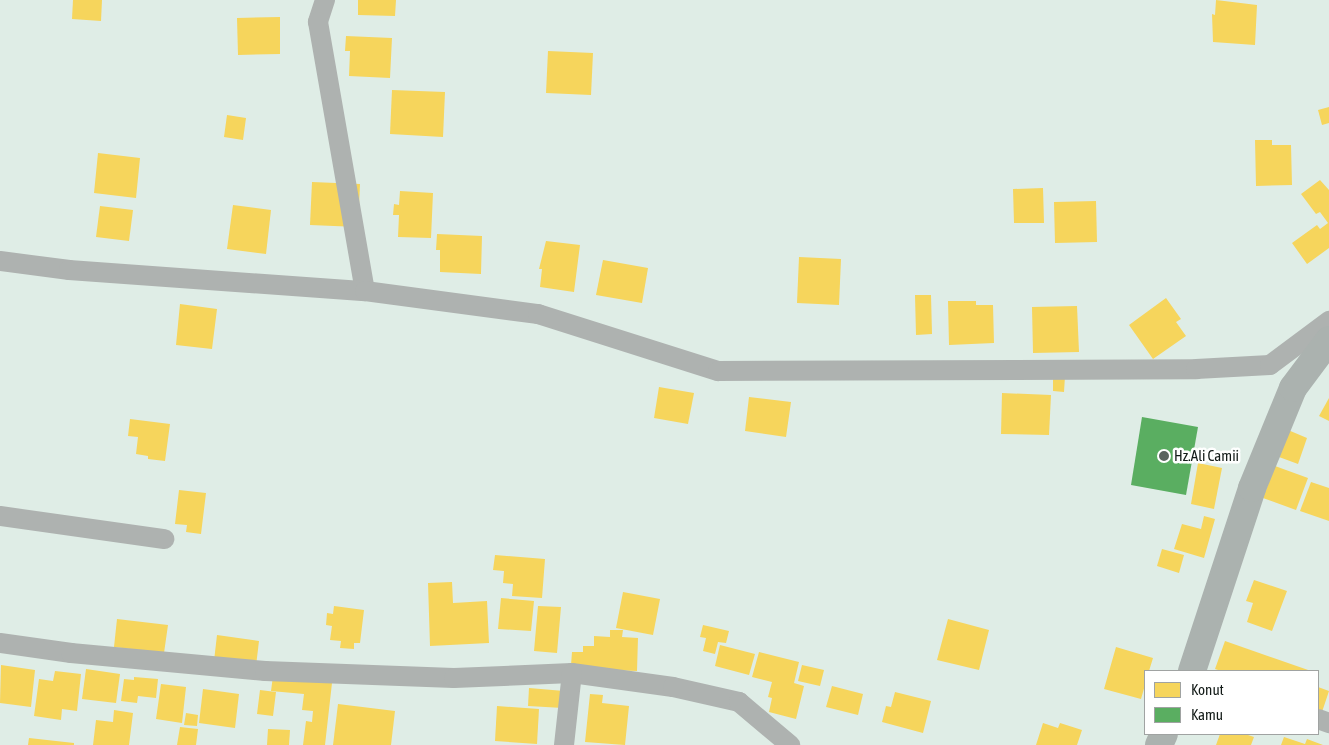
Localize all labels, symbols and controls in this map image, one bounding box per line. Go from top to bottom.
place label: Hz.Ali Camii [1174,447,1239,465]
marker: Hz.Ali Camii [1158,450,1170,462]
legend [1144,670,1319,735]
text: Konut [1191,681,1224,698]
text: Kamu [1191,706,1223,723]

